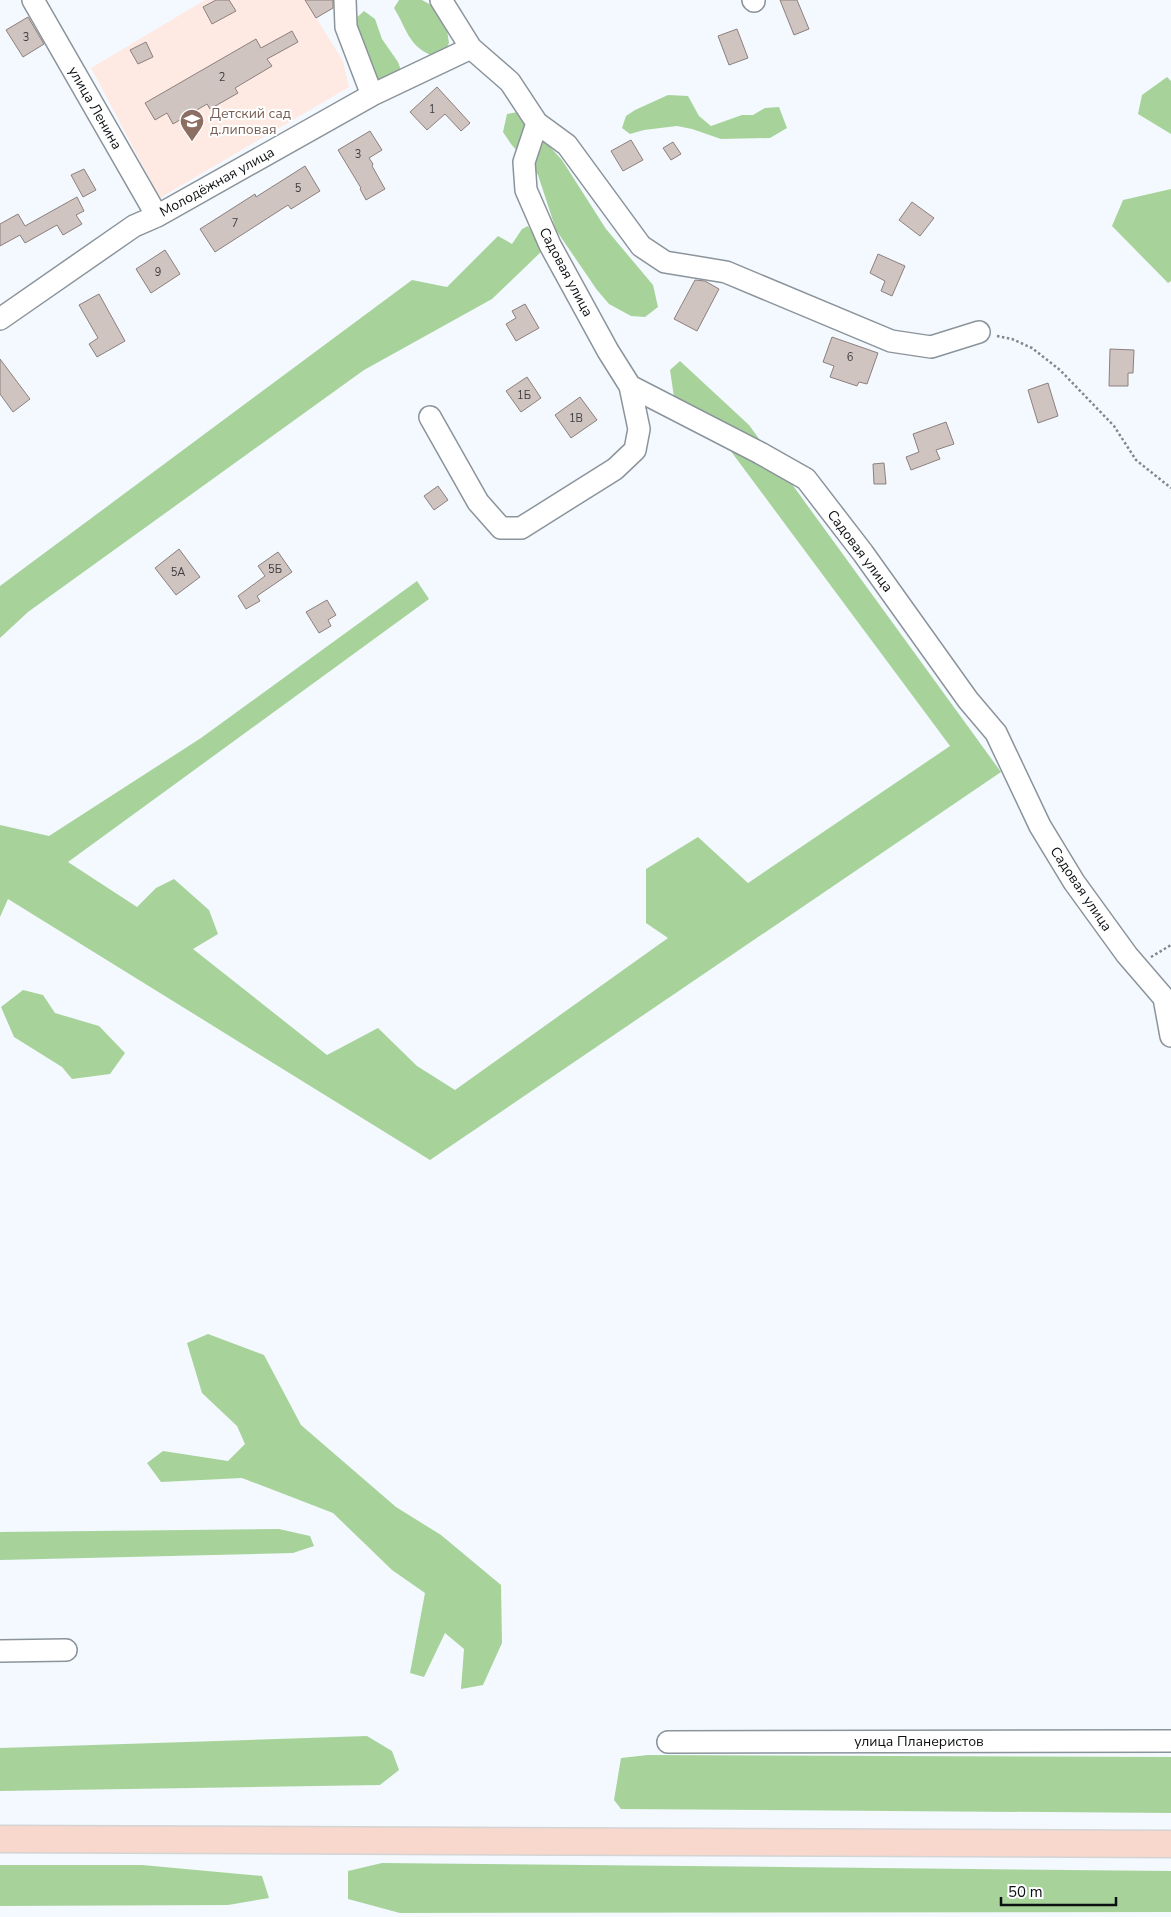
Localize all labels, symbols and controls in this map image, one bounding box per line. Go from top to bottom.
house number: 3 [23,30,29,45]
street label: улица Ленина [64,63,126,153]
house number: 2 [219,70,225,85]
house number: 1 [429,102,435,117]
place label: Детский сад д.липовая [210,104,291,139]
school or university icon: Детский сад д.липовая [179,108,205,142]
street label: Молодёжная улица [156,143,278,221]
house number: 3 [355,147,361,162]
house number: 5 [295,181,302,196]
house number: 7 [232,216,238,231]
street label: Садовая улица [535,224,597,320]
house number: 9 [155,265,161,280]
house number: 6 [847,350,854,365]
house number: 1Б [517,388,531,403]
house number: 1В [569,411,583,426]
street label: Садовая улица [823,506,897,596]
house number: 5Б [268,562,282,577]
house number: 5А [171,565,185,580]
street label: Садовая улица [1046,843,1116,935]
street label: улица Планеристов [854,1732,984,1751]
scale bar [1001,1874,1116,1906]
text: 50 m [1008,1882,1043,1902]

